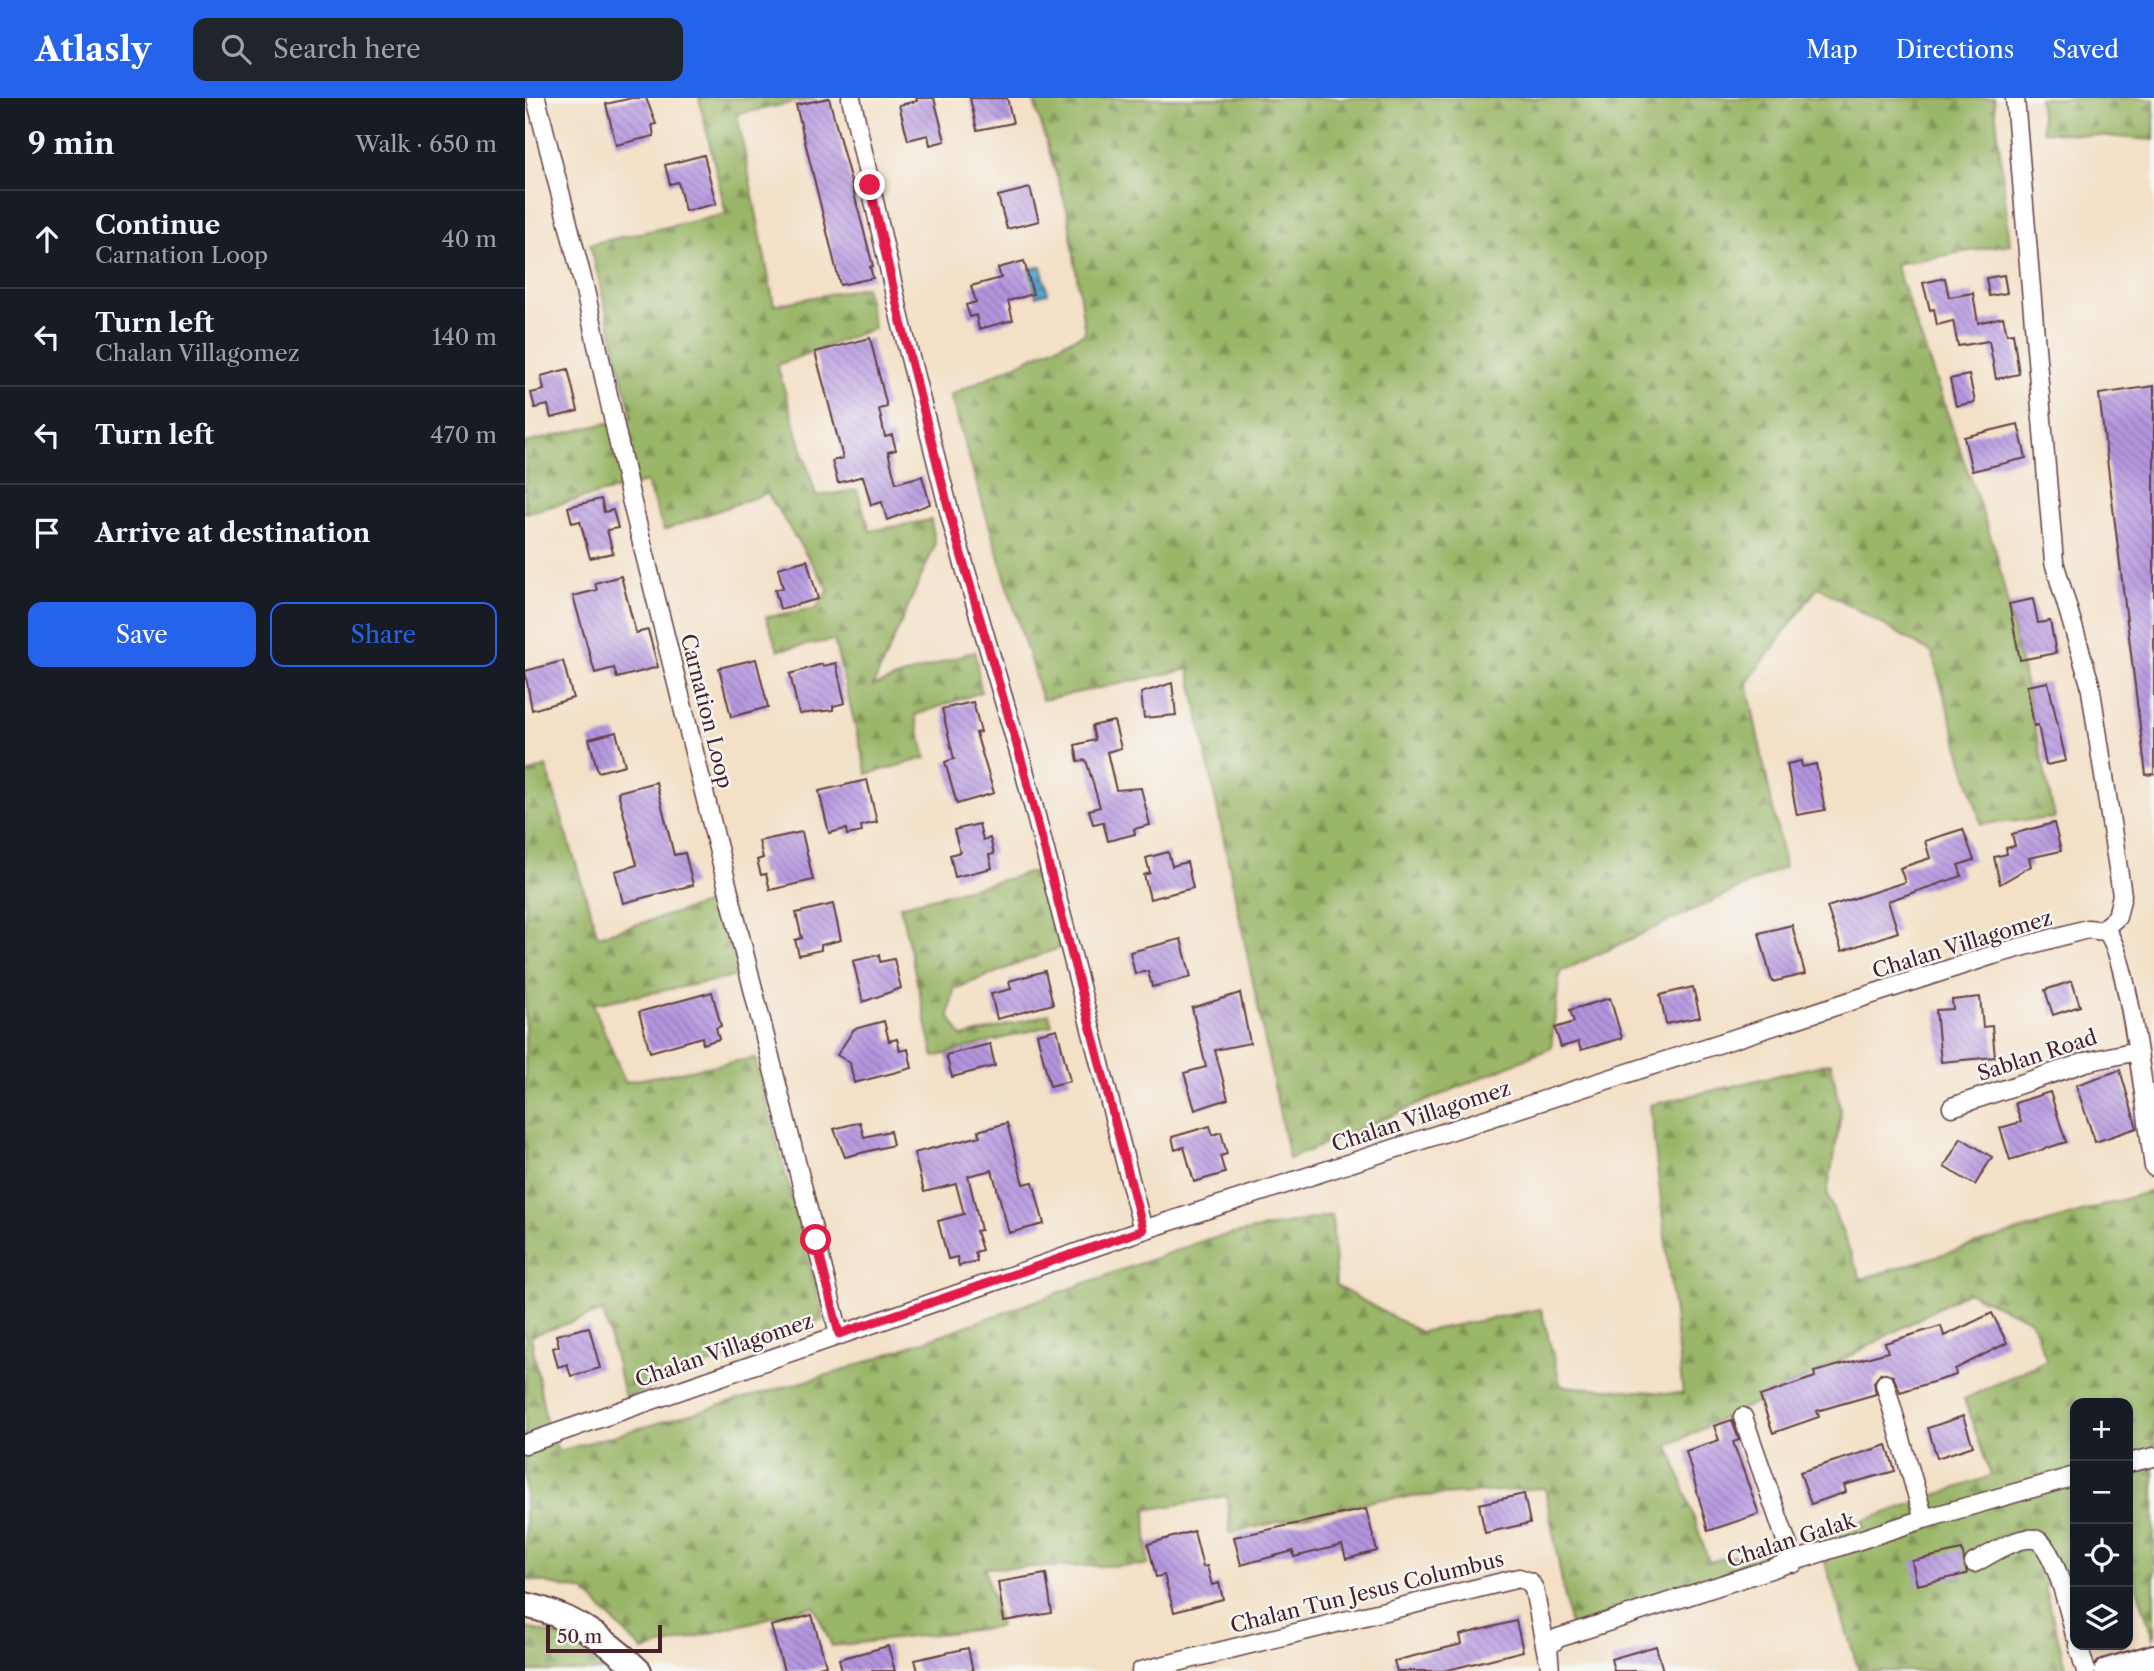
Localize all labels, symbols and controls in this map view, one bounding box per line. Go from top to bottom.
search box [193,18,683,81]
text: Atlasly [35,29,151,70]
icon: search [217,30,255,68]
text: Search here [273,33,420,65]
text: Map [1806,35,1858,64]
text: Directions [1896,35,2014,64]
text: Saved [2052,35,2119,64]
text: 9 min [28,125,115,162]
text: Walk · 650 m [355,130,497,158]
route end [854,169,885,200]
text: Continue [95,209,220,241]
icon: ahead [28,220,66,258]
text: 40 m [442,225,497,253]
text: Carnation Loop [95,241,268,269]
text: Turn left [95,307,214,339]
icon: left [28,318,66,356]
text: 140 m [432,323,497,351]
text: Chalan Villagomez [95,339,300,367]
icon: left [28,416,66,454]
text: Turn left [95,419,214,451]
text: 470 m [430,421,497,449]
icon: arrive [28,514,66,552]
text: Arrive at destination [95,517,370,549]
button: Save [28,602,256,667]
button: Share [270,602,497,667]
street label: Carnation Loop [676,631,738,791]
street label: Chalan Villagomez [1869,905,2055,983]
street label: Sablan Road [1974,1024,2100,1086]
street label: Chalan Villagomez [1328,1075,1514,1157]
route start [800,1224,831,1255]
street label: Chalan Villagomez [632,1308,816,1392]
map controls [2070,1398,2133,1650]
button: + [2070,1398,2133,1461]
button: − [2070,1461,2133,1524]
street label: Chalan Galak [1723,1507,1859,1573]
button: locate [2070,1524,2133,1587]
street label: Chalan Tun Jesus Columbus [1228,1546,1506,1638]
button: layers [2070,1587,2133,1650]
scale bar [546,1622,661,1654]
text: 50 m [557,1625,602,1648]

